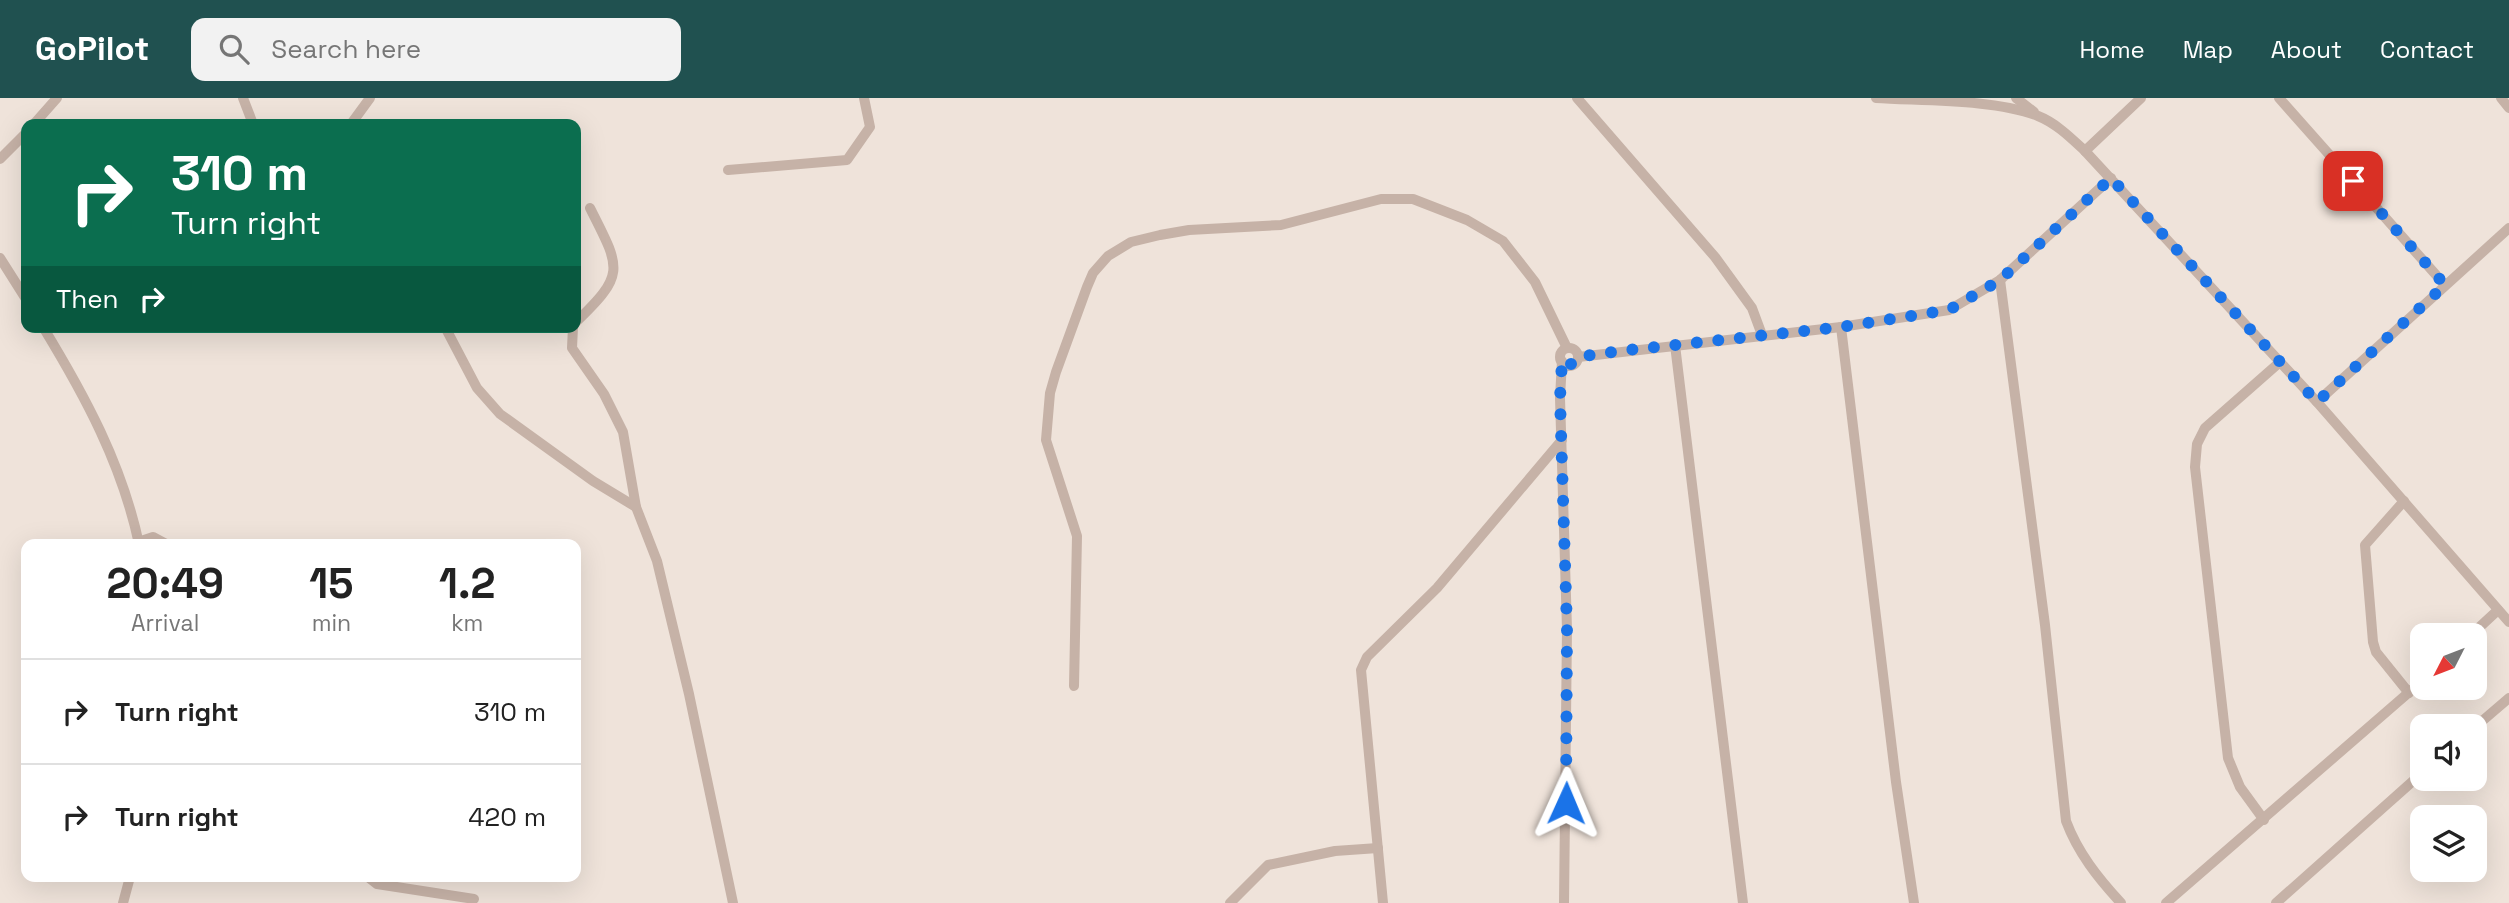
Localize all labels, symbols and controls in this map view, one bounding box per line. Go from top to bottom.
search box [191,18,681,81]
text: GoPilot [35,28,149,70]
icon: search [215,30,253,68]
text: Search here [271,32,421,66]
text: Home [2079,34,2145,65]
text: Map [2183,34,2233,65]
text: About [2271,34,2342,65]
text: Contact [2380,34,2474,65]
text: 310 m [171,142,308,204]
icon: right [56,147,147,238]
pin [2323,151,2383,211]
icon: arrive [2334,162,2372,200]
text: Turn right [171,203,321,243]
icon: right [133,280,171,318]
text: Then [56,282,119,316]
text: 20:49 [107,557,224,610]
text: 15 [309,557,354,610]
text: 1.2 [439,557,496,610]
text: Arrival [131,608,199,638]
text: min [312,608,351,638]
text: km [451,608,483,638]
north arrow [2410,623,2487,700]
map controls [2410,623,2487,882]
icon: right [56,693,94,731]
text: Turn right [115,695,239,729]
text: 310 m [474,695,546,729]
button: sound [2410,714,2487,791]
position arrow [1529,766,1603,840]
icon: right [56,798,94,836]
text: Turn right [115,800,239,834]
text: 420 m [468,800,546,834]
button: layers [2410,805,2487,882]

